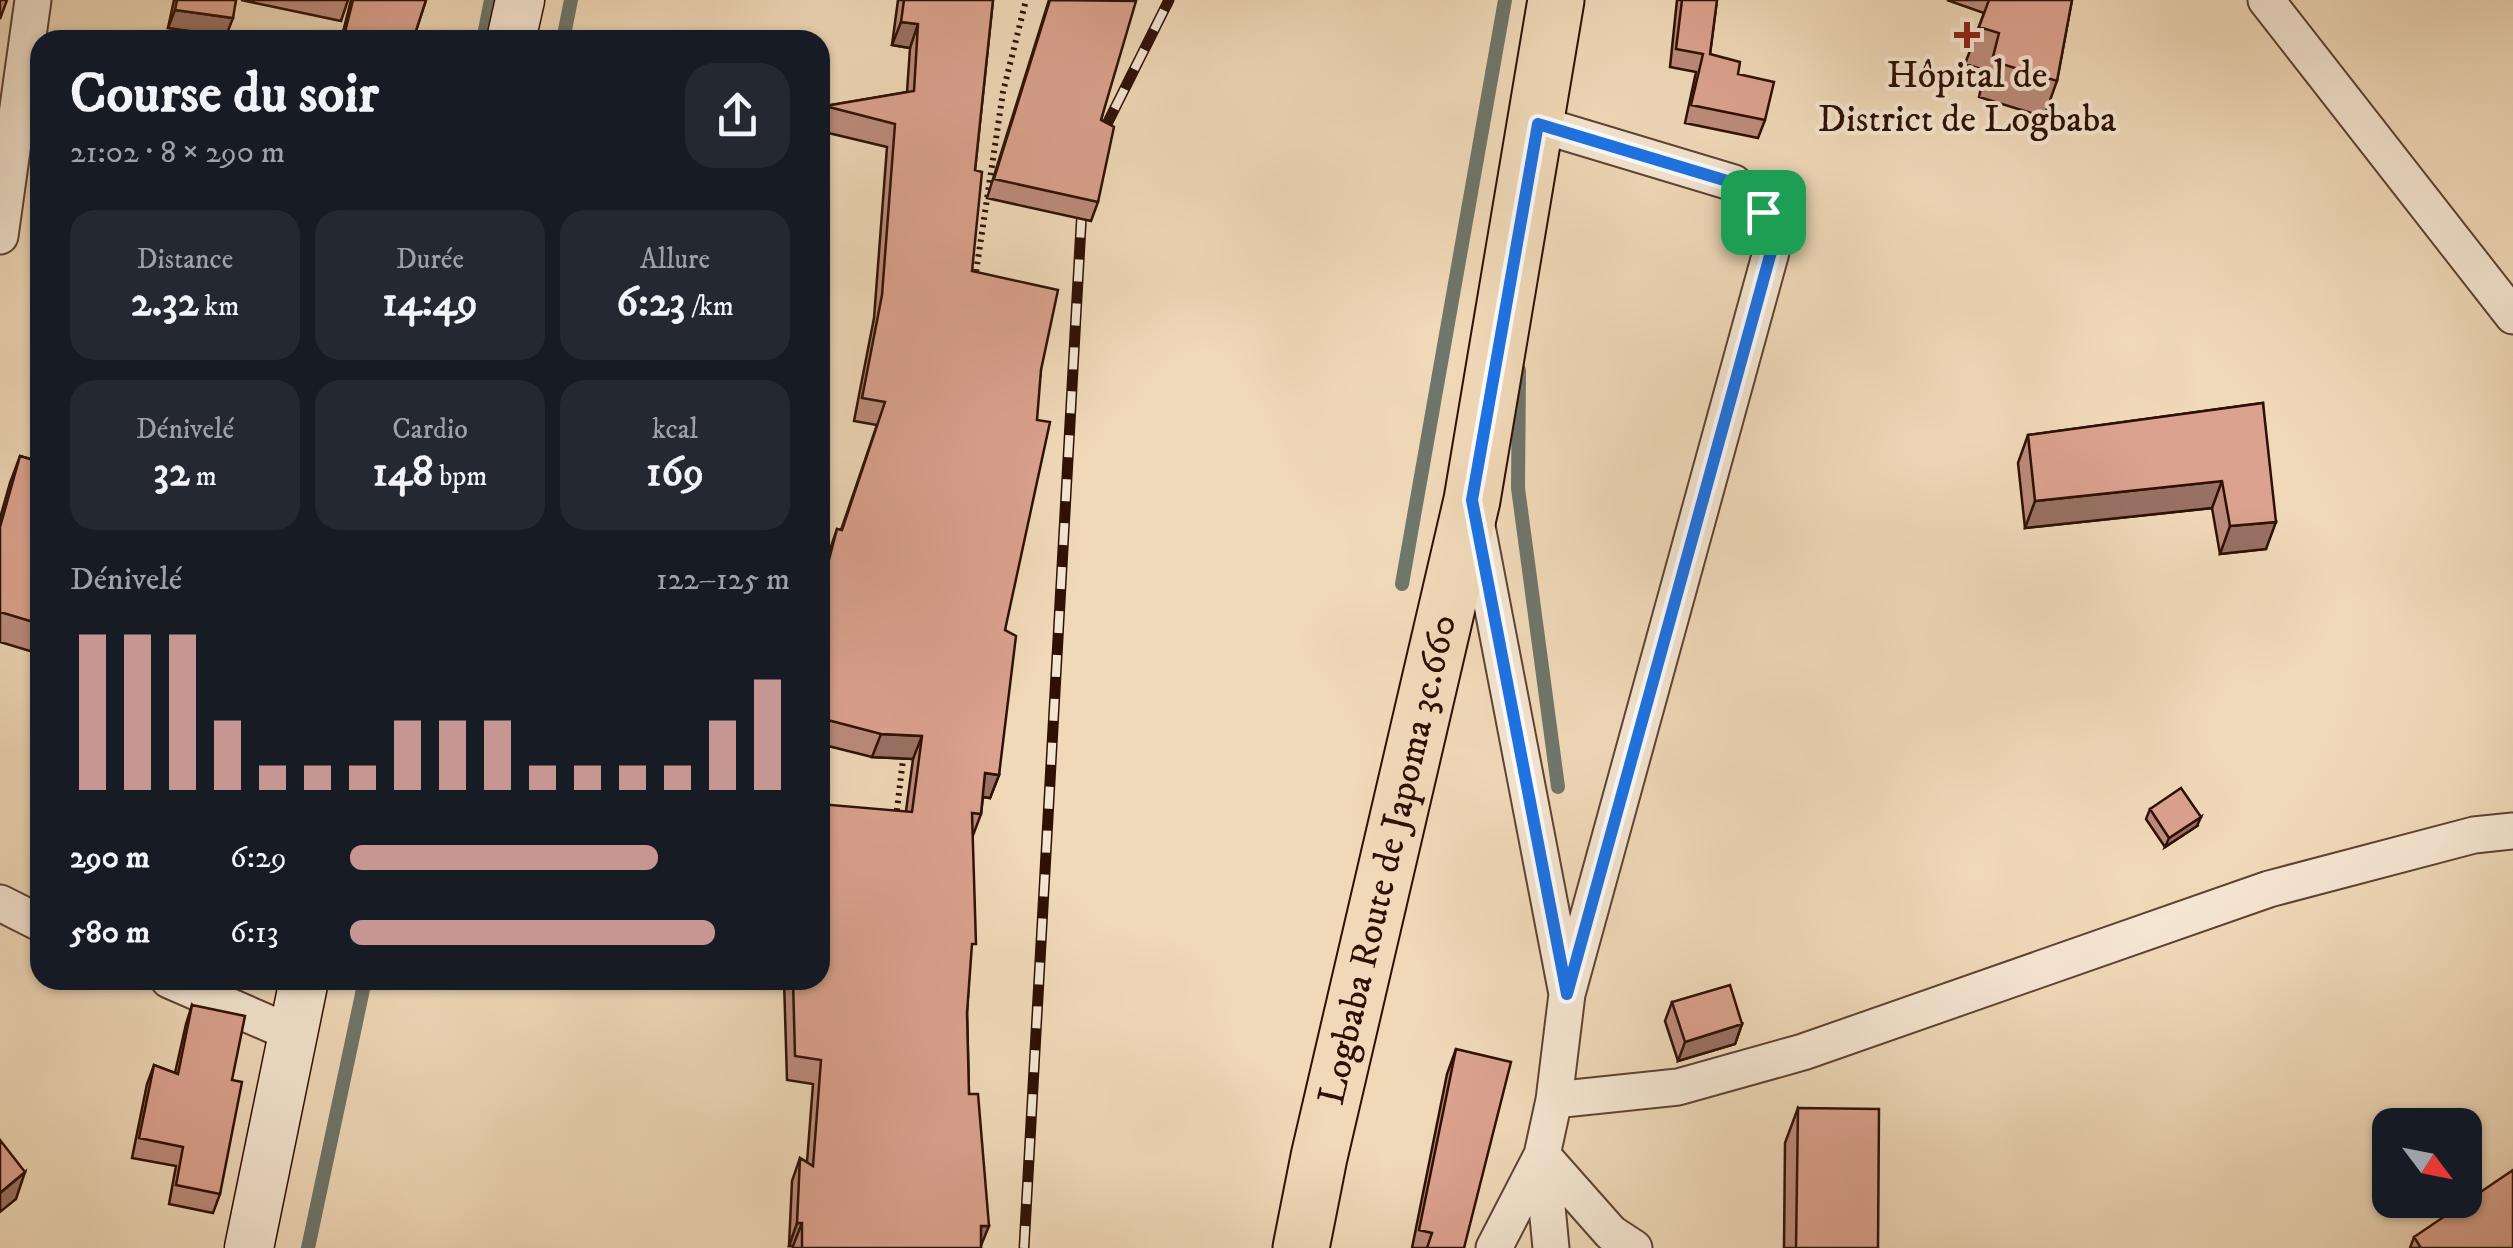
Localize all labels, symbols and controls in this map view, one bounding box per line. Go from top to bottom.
marker: Hôpital de District de Logbaba [1954,22,1980,48]
place label: Hôpital de District de Logbaba [1818,52,2116,144]
text: Course du soir [70,61,379,130]
button: share [685,63,790,168]
text: 21:02 · 8 × 290 m [70,133,285,173]
pin [1721,170,1806,255]
icon: arrive [1736,185,1791,240]
text: Distance [137,242,233,277]
text: Durée [396,242,464,277]
text: Allure [640,242,710,277]
text: 2.32 [131,277,198,329]
text: 14:49 [382,277,478,329]
text: 6:23 [616,277,685,329]
text: km [198,289,239,324]
text: /km [685,289,734,324]
text: Dénivelé [136,412,234,447]
text: Cardio [392,412,468,447]
text: kcal [652,412,698,447]
text: 32 [153,447,190,499]
text: 148 [373,447,433,499]
text: 169 [646,447,704,499]
text: m [190,459,217,494]
text: bpm [433,459,487,494]
text: Dénivelé [70,560,182,600]
text: 122–125 m [656,560,790,600]
street label: Logbaba Route de Japoma 3c.660 [1308,610,1469,1110]
text: 290 m [70,838,150,878]
text: 6:29 [230,838,287,878]
text: 580 m [70,913,150,953]
text: 6:13 [230,913,279,953]
north arrow [2372,1108,2482,1218]
map controls [2372,1108,2482,1218]

